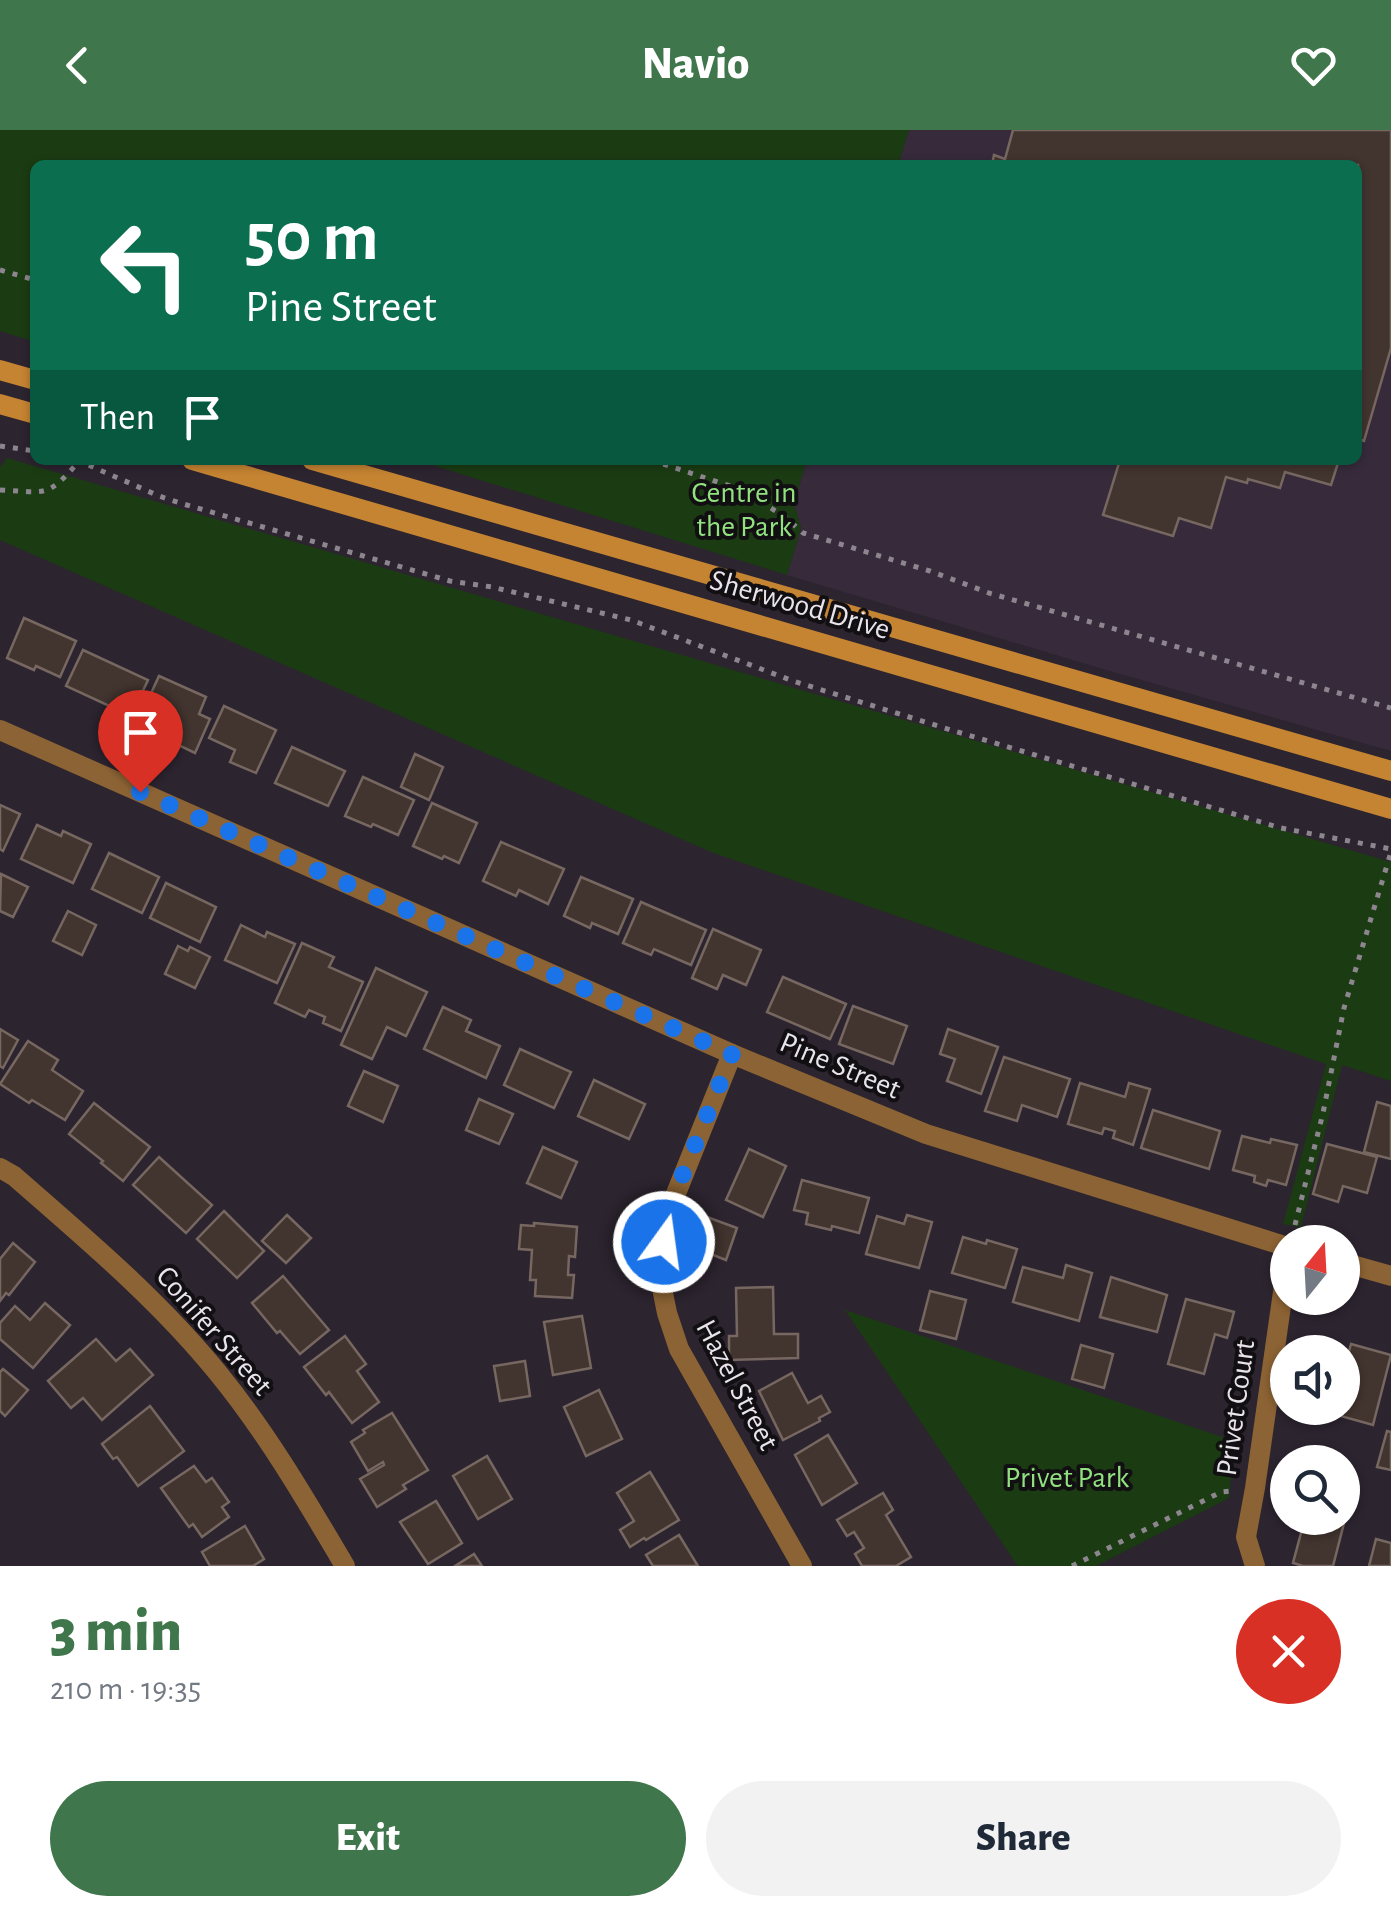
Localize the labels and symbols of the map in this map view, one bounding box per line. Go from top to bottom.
park label: Centre in the Park [691,478,797,542]
street label: Sherwood Drive [707,565,893,645]
pin [98,690,183,793]
street label: Pine Street [775,1027,905,1105]
position arrow [612,1190,716,1294]
north arrow [1270,1225,1360,1315]
street label: Conifer Street [150,1261,278,1401]
street label: Hazel Street [690,1315,784,1455]
street label: Privet Court [1212,1338,1260,1478]
park label: Privet Park [1005,1463,1130,1493]

